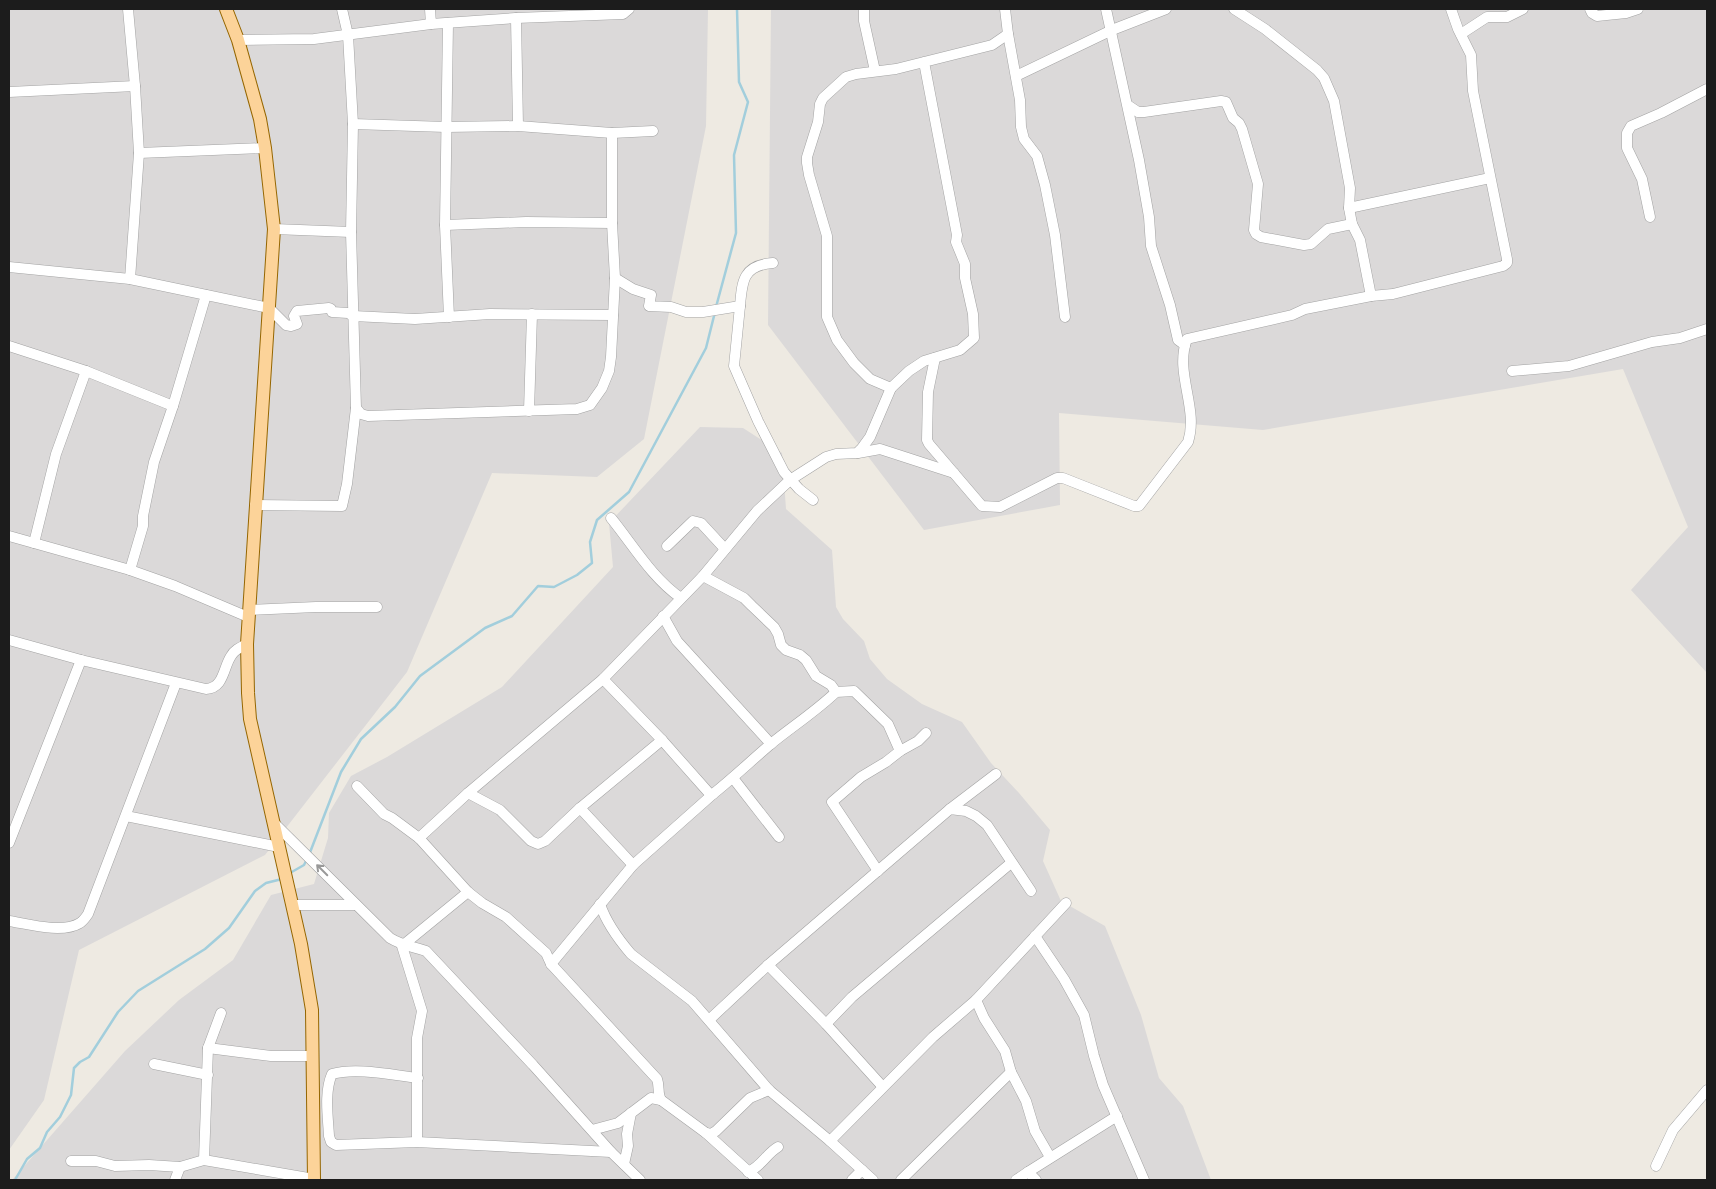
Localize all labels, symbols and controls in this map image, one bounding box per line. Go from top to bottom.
one-way arrow [316,864,328,877]

